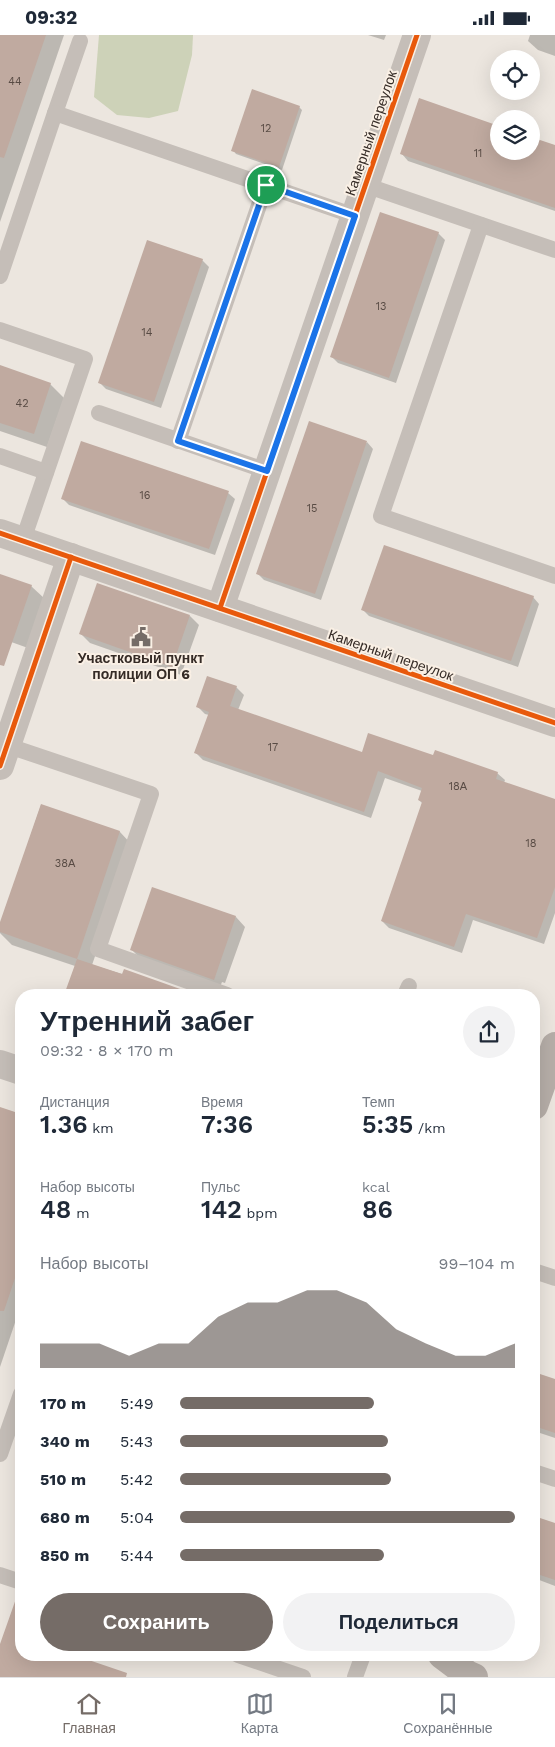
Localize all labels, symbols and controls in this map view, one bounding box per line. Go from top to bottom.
text: 09:32 [25,6,77,29]
map controls [490,50,540,160]
button: locate [490,50,540,100]
street label: Камерный переулок [342,68,400,198]
house number: 44 [8,75,22,88]
button: layers [490,110,540,160]
house number: 12 [261,122,271,135]
house number: 11 [474,147,482,160]
pin [245,164,287,206]
icon: arrive [252,171,280,199]
house number: 13 [376,300,386,313]
house number: 14 [141,326,153,339]
house number: 42 [15,397,29,410]
house number: 16 [140,489,151,502]
house number: 15 [307,502,317,515]
public building icon: Участковый пункт полиции ОП 6 [130,626,152,648]
street label: Камерный переулок [326,626,456,684]
place label: Участковый пункт полиции ОП 6 [78,650,204,682]
house number: 17 [268,741,278,754]
house number: 18А [449,780,468,793]
house number: 18 [525,837,537,850]
house number: 38А [55,857,76,870]
text: Утренний забег [40,1005,254,1038]
button: share [463,1006,515,1058]
text: 09:32 · 8 × 170 m [40,1041,173,1060]
text: Дистанция [40,1094,110,1110]
text: Время [201,1094,243,1110]
text: Темп [362,1094,395,1110]
text: 1.36 [40,1110,87,1139]
text: 7:36 [201,1110,253,1139]
text: 5:35 [362,1110,413,1139]
text: km [87,1120,114,1136]
text: /km [413,1120,446,1136]
text: Набор высоты [40,1179,135,1195]
text: Пульс [201,1179,240,1195]
text: kcal [362,1179,390,1195]
text: 48 [40,1195,71,1224]
text: 142 [201,1195,242,1224]
text: 86 [362,1195,393,1224]
text: m [71,1205,90,1221]
text: bpm [242,1205,277,1221]
text: Набор высоты [40,1254,148,1273]
text: 99–104 m [439,1254,515,1273]
text: 170 m [40,1394,86,1413]
text: 5:49 [120,1394,154,1413]
text: 340 m [40,1432,90,1451]
text: 5:43 [120,1432,153,1451]
text: 510 m [40,1470,86,1489]
text: 5:42 [120,1470,153,1489]
text: 680 m [40,1508,90,1527]
text: 5:04 [120,1508,154,1527]
text: 850 m [40,1546,89,1565]
text: 5:44 [120,1546,154,1565]
button: Сохранить [40,1593,273,1651]
button: Поделиться [283,1593,515,1651]
tab: Главная [63,1690,116,1736]
tab: Карта [241,1690,278,1736]
tab: Сохранённые [403,1690,492,1736]

